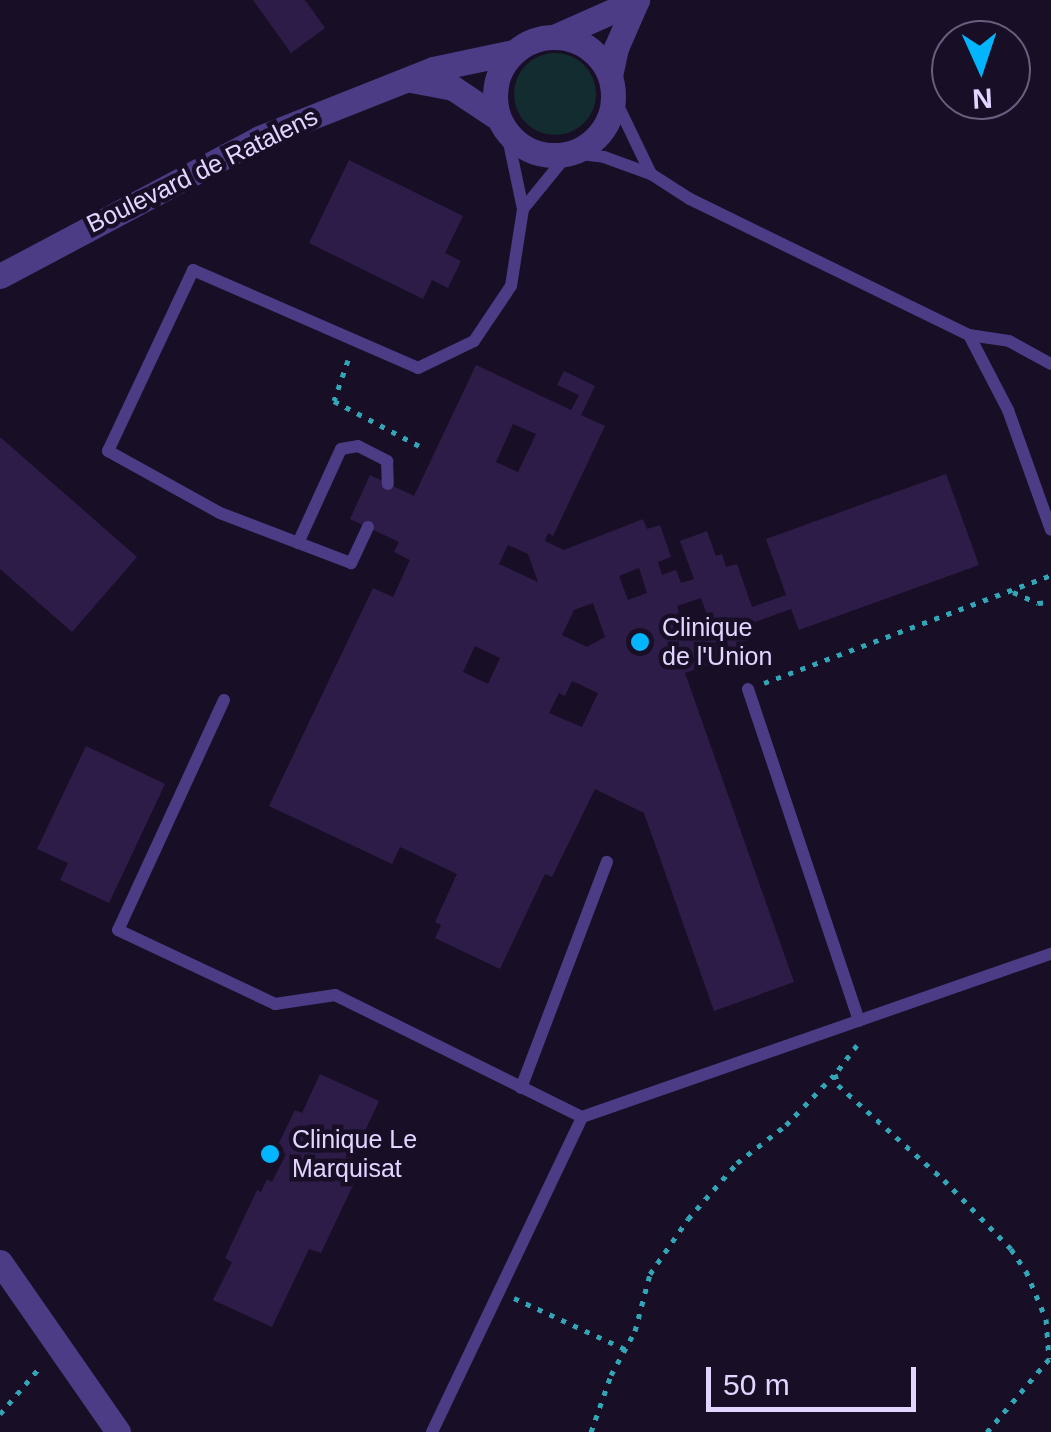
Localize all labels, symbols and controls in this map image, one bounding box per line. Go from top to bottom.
north arrow [931,20,1031,120]
text: N [972,82,993,114]
street label: Boulevard de Ratalens [82,101,322,239]
place label: Clinique de l'Union [662,613,772,672]
marker: Clinique de l'Union [627,629,653,655]
place label: Clinique Le Marquisat [292,1125,417,1184]
marker: Clinique Le Marquisat [257,1141,283,1167]
scale bar [711,1347,921,1409]
text: 50 m [723,1368,790,1401]

